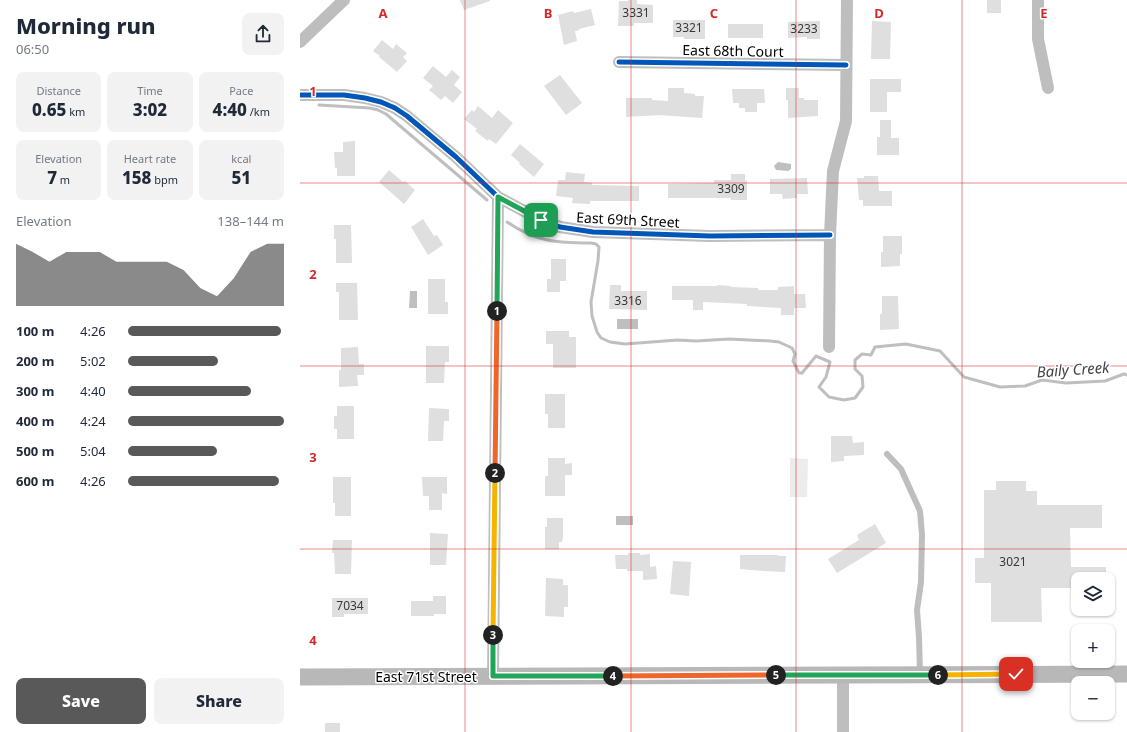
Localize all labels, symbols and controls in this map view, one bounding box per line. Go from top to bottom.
text: A [379,4,388,22]
text: B [544,4,552,22]
house number: 3331 [622,4,650,21]
text: C [710,4,718,22]
text: D [874,4,884,22]
text: E [1040,4,1048,22]
text: Morning run [16,10,156,40]
button: share [242,13,284,55]
house number: 3321 [675,19,703,36]
house number: 3233 [790,20,818,37]
text: 06:50 [16,40,49,58]
street label: East 68th Court [682,40,784,61]
text: 1 [309,82,317,100]
text: Distance [36,83,81,98]
text: Time [137,83,163,98]
text: Pace [229,83,253,98]
text: 0.65 [32,98,66,121]
text: 3:02 [133,98,167,121]
text: 4:40 [213,98,247,121]
text: km [66,104,85,119]
text: /km [247,104,270,119]
text: Elevation [35,151,82,166]
text: Heart rate [124,151,176,166]
text: kcal [231,151,251,166]
text: 7 [47,166,57,189]
text: 158 [122,166,151,189]
text: 51 [232,166,251,189]
text: m [57,172,70,187]
text: bpm [151,172,178,187]
house number: 3309 [717,180,745,197]
pin [524,203,558,237]
street label: East 69th Street [576,207,680,232]
icon: arrive [530,209,552,231]
text: Elevation [16,212,72,230]
text: 138–144 m [217,212,284,230]
text: 2 [309,265,317,283]
house number: 3316 [614,292,642,309]
pin: 1 [487,301,507,321]
text: 1 [494,303,500,318]
text: 100 m [16,322,54,340]
text: 4:26 [80,322,106,340]
text: 200 m [16,352,54,370]
text: 5:02 [80,352,106,370]
water label: Baily Creek [1036,356,1111,382]
text: 300 m [16,382,54,400]
text: 4:40 [80,382,106,400]
text: 400 m [16,412,54,430]
text: 4:24 [80,412,106,430]
text: 500 m [16,442,54,460]
text: 5:04 [80,442,106,460]
text: 3 [309,448,317,466]
pin: 2 [485,463,505,483]
text: 2 [492,465,498,480]
text: 600 m [16,472,54,490]
text: 4:26 [80,472,106,490]
house number: 3021 [999,553,1027,570]
map controls [1071,572,1115,720]
button: layers [1071,572,1115,616]
house number: 7034 [336,597,364,614]
button: + [1071,624,1115,668]
pin: 3 [483,625,503,645]
text: 3 [490,627,496,642]
text: 4 [309,631,317,649]
pin [999,657,1033,691]
icon: check [1005,663,1027,685]
pin: 5 [766,665,786,685]
pin: 6 [928,665,948,685]
pin: 4 [603,666,623,686]
street label: East 71st Street [375,667,477,686]
text: 5 [773,667,779,682]
text: 6 [935,667,941,682]
text: 4 [610,668,616,683]
button: − [1071,676,1115,720]
button: Save [16,678,146,724]
button: Share [154,678,284,724]

